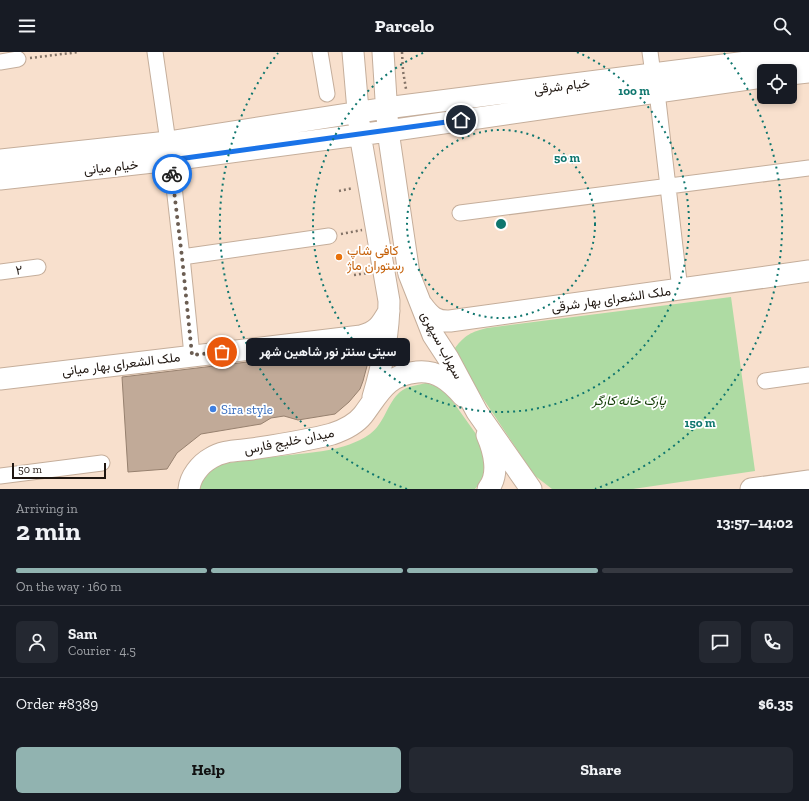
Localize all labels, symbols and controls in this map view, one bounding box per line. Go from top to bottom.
icon: menu [16,15,38,37]
text: Parcelo [375,15,434,37]
icon: search [771,15,793,37]
map controls [757,64,797,104]
button: locate [757,64,797,104]
street label: خیام شرقی [533,75,591,98]
text: 100 m [618,84,650,98]
pin [444,103,478,137]
icon: home [450,109,472,131]
text: 50 m [554,151,580,165]
courier [152,154,192,194]
street label: خیام میانی [83,157,139,178]
icon: bike [161,163,183,185]
centre of rings [494,217,508,231]
place label: کافی شاپ رستوران ماژ [346,243,404,274]
marker: کافی شاپ رستوران ماژ [334,252,344,262]
street label: ۲ [15,262,24,278]
street label: ملک الشعرای بهار شرقی [550,283,672,316]
street label: سهراب سپهری [416,309,466,382]
pin [205,335,239,369]
callout: سیتی سنتر نور شاهین شهر [246,338,410,366]
icon: bag [211,341,233,363]
text: سیتی سنتر نور شاهین شهر [260,344,396,359]
street label: ملک الشعرای بهار میانی [61,349,181,380]
park label: پارک خانه کارگر [591,393,667,410]
place label: Sira style [221,402,273,417]
marker: Sira style [208,404,218,414]
text: 150 m [685,416,716,430]
street label: میدان خلیج فارس [243,425,336,459]
scale bar [12,461,106,480]
text: 50 m [18,463,42,476]
text: Arriving in [16,501,78,516]
text: 13:57–14:02 [717,514,793,532]
text: 2 min [16,515,81,547]
text: On the way · 160 m [16,579,121,594]
button: person [16,621,58,663]
button: chat [699,621,741,663]
button: phone [751,621,793,663]
text: Sam [68,625,97,643]
text: Courier · 4.5 [68,643,136,658]
text: Order #8389 [16,695,98,713]
text: $6.35 [758,695,793,713]
button: Help [16,747,401,793]
button: Share [409,747,793,793]

